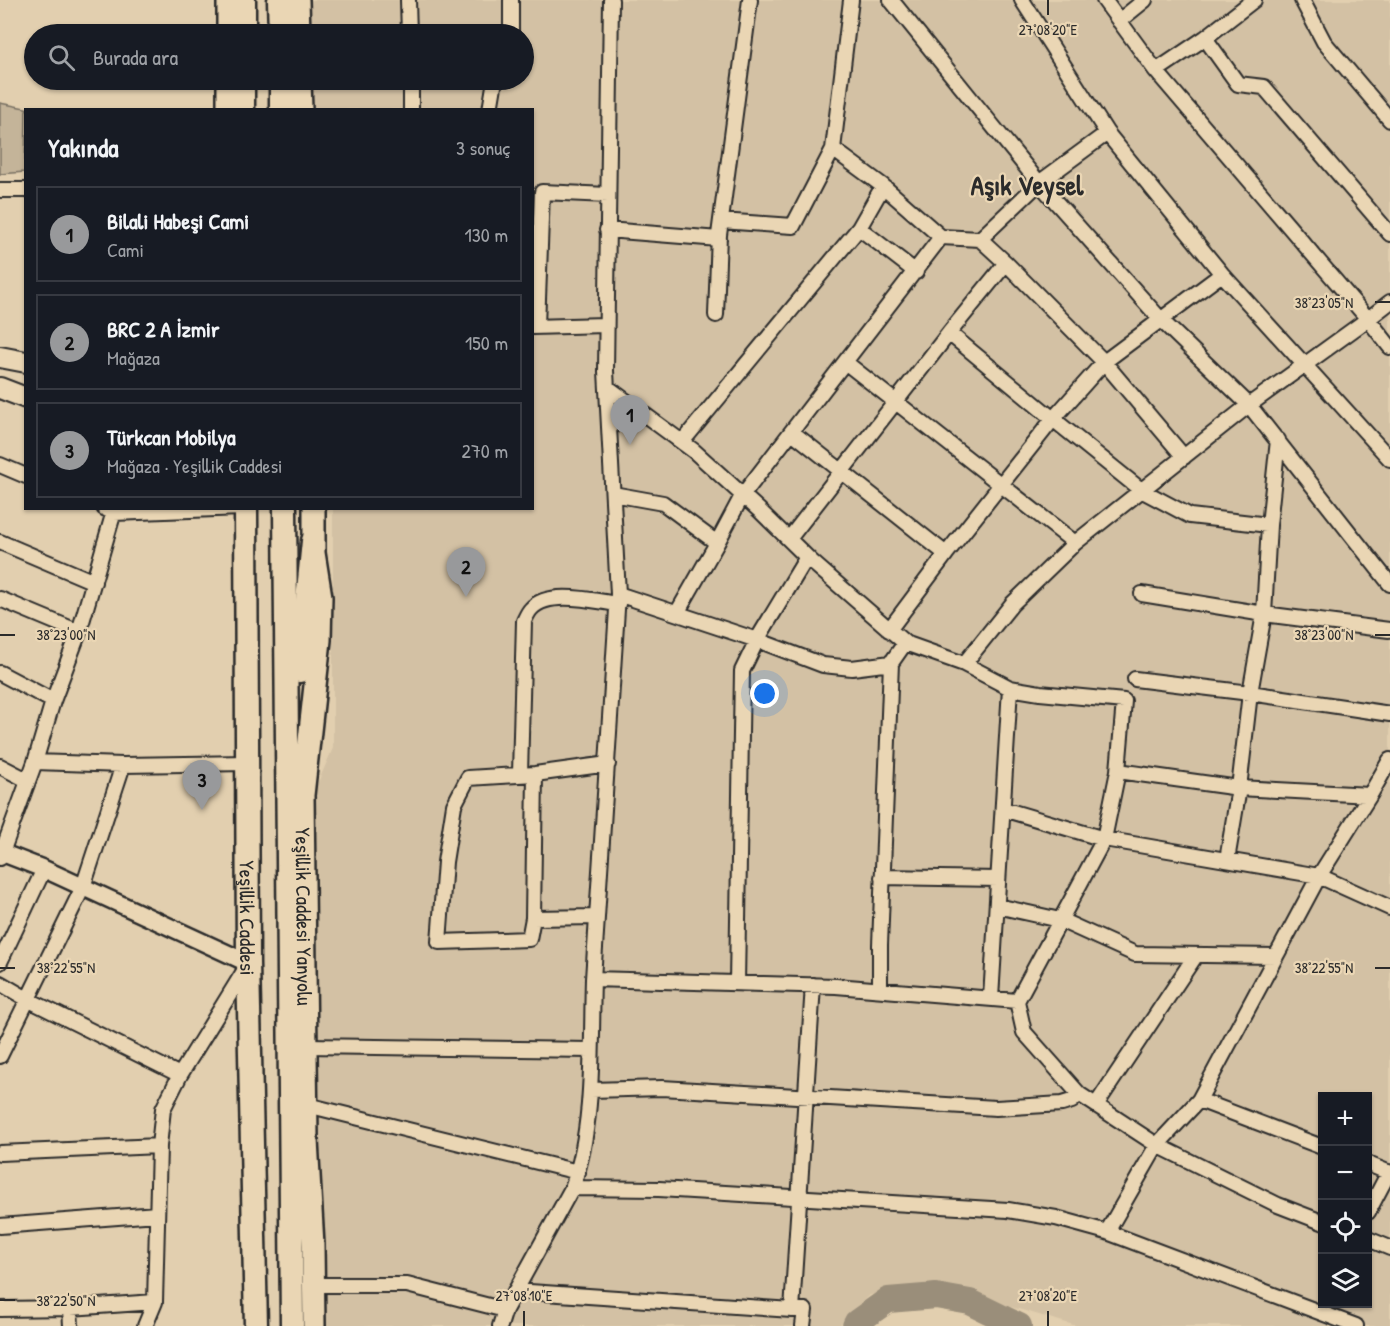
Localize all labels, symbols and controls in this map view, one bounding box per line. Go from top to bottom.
text: 27°08'20"E [1019,19,1078,40]
search box [24,24,534,90]
icon: search [45,41,78,74]
text: Burada ara [93,42,178,72]
text: Yakında [48,130,118,165]
text: 3 sonuç [456,134,510,161]
district label: Aşık Veysel [971,167,1084,205]
text: Bilali Habeşi Cami [107,206,249,236]
text: 1 [66,221,73,248]
text: 130 m [465,221,508,248]
text: Cami [107,236,144,263]
text: 38°23'05"N [1295,292,1353,313]
text: BRC 2 A İzmir [107,314,219,344]
text: 2 [65,329,74,356]
text: 150 m [465,329,508,356]
text: Mağaza [107,344,160,371]
pin: 1 [610,396,650,445]
text: Türkcan Mobilya [107,422,236,452]
text: 3 [65,437,74,464]
text: 270 m [462,437,508,464]
text: Mağaza · Yeşillik Caddesi [107,452,283,479]
pin: 2 [446,548,486,597]
text: 38°23'00"N [37,624,95,645]
text: 38°23'00"N [1295,624,1353,645]
your location [750,679,779,708]
pin: 3 [182,760,222,810]
street label: Yeşillik Caddesi Yanyolu [289,827,320,1006]
street label: Yeşillik Caddesi [233,860,263,976]
text: 38°22'55"N [37,957,95,978]
text: 38°22'55"N [1295,957,1353,978]
map controls [1318,1092,1372,1308]
button: + [1318,1092,1372,1146]
button: − [1318,1146,1372,1200]
button: locate [1318,1200,1372,1254]
button: layers [1318,1254,1372,1308]
text: 27°08'10"E [496,1285,553,1306]
text: 27°08'20"E [1019,1285,1078,1306]
text: 38°22'50"N [37,1290,95,1311]

